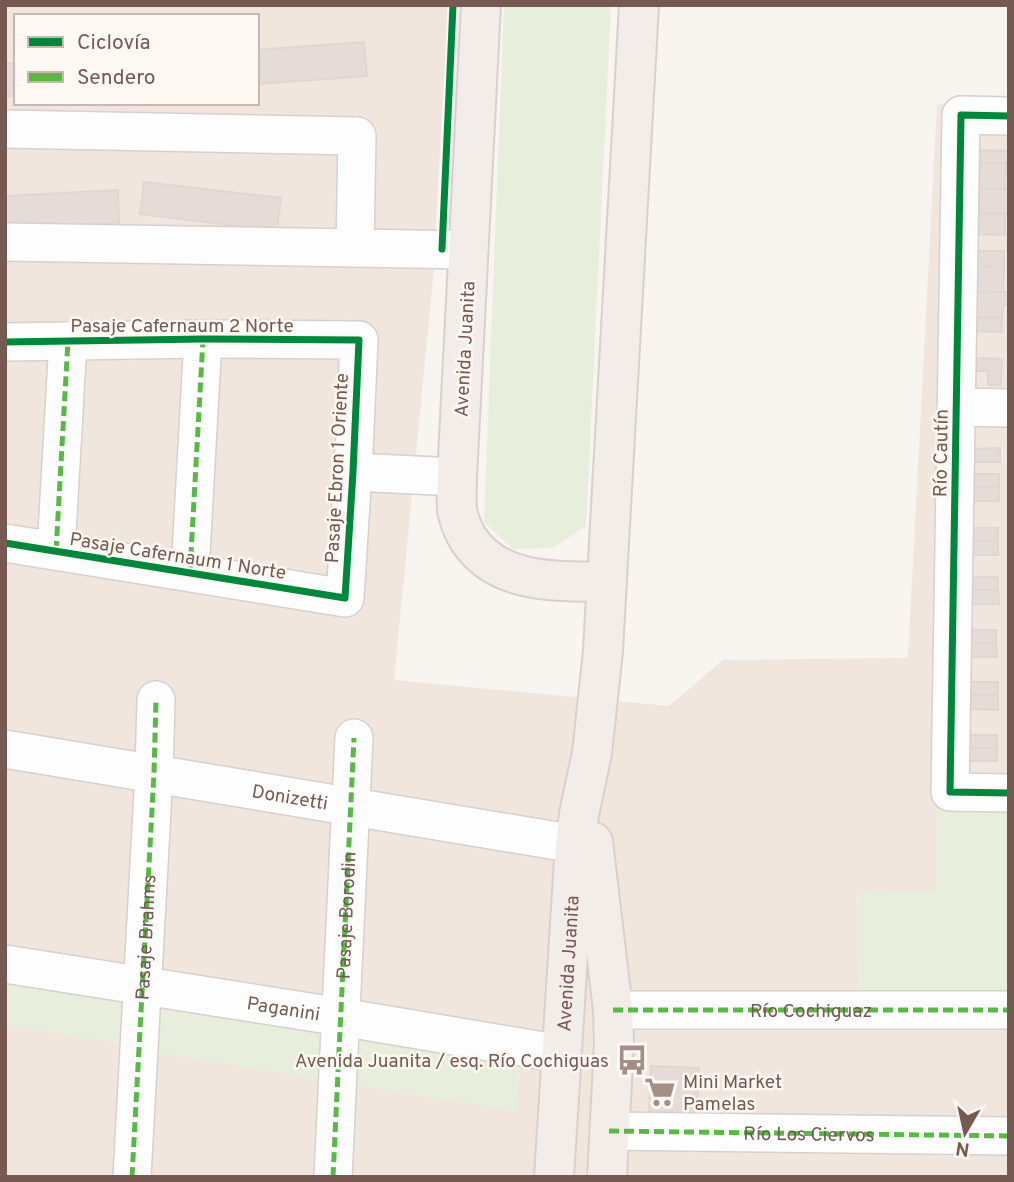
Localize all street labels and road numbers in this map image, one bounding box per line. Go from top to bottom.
street label: Avenida Juanita [450,280,482,418]
street label: Pasaje Cafernaum 2 Norte [70,315,294,339]
street label: Pasaje Ebron 1 Oriente [321,372,355,564]
street label: Río Cautín [929,409,955,497]
street label: Pasaje Cafernaum 1 Norte [68,528,288,586]
street label: Donizetti [250,780,330,817]
street label: Pasaje Borodin [332,851,363,980]
street label: Pasaje Brahms [132,874,162,1001]
street label: Avenida Juanita [553,895,586,1033]
street label: Paganini [245,992,322,1028]
street label: Río Cochiguaz [750,1000,872,1024]
street label: Río Los Ciervos [743,1123,875,1148]

